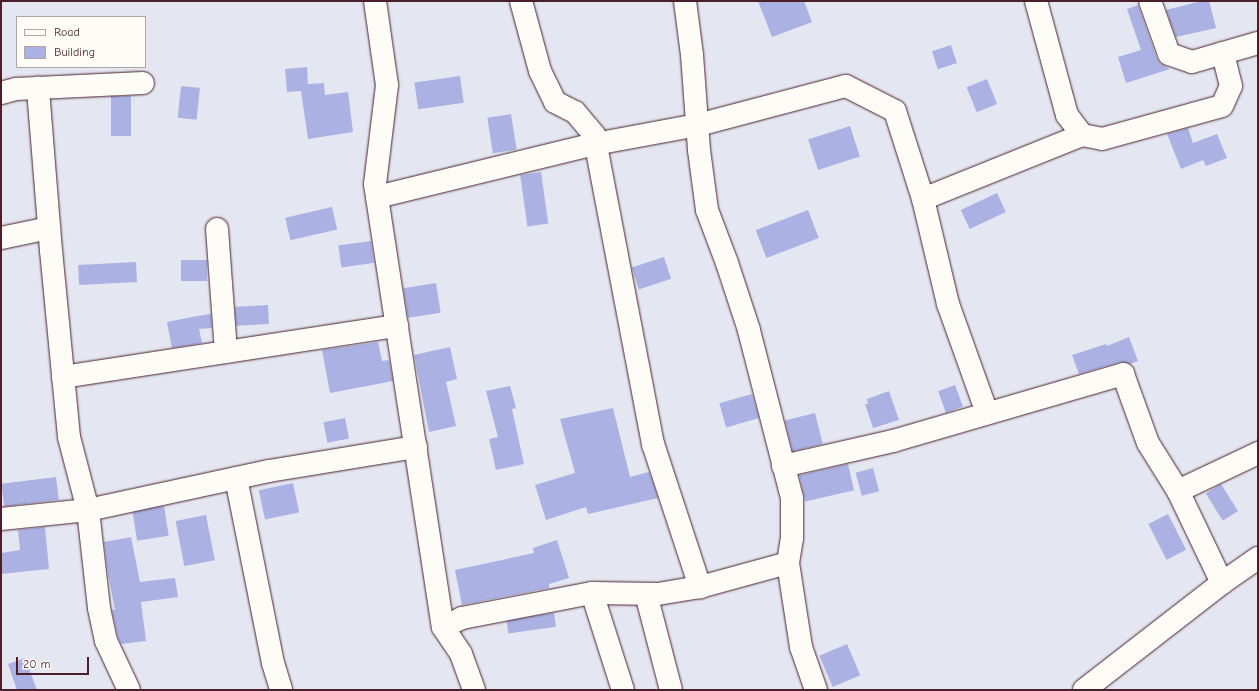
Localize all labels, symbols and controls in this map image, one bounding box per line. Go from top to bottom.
legend [16,16,146,68]
text: Road [54,25,80,39]
text: Building [54,45,95,59]
scale bar [18,649,91,675]
text: 20 m [23,657,51,671]

